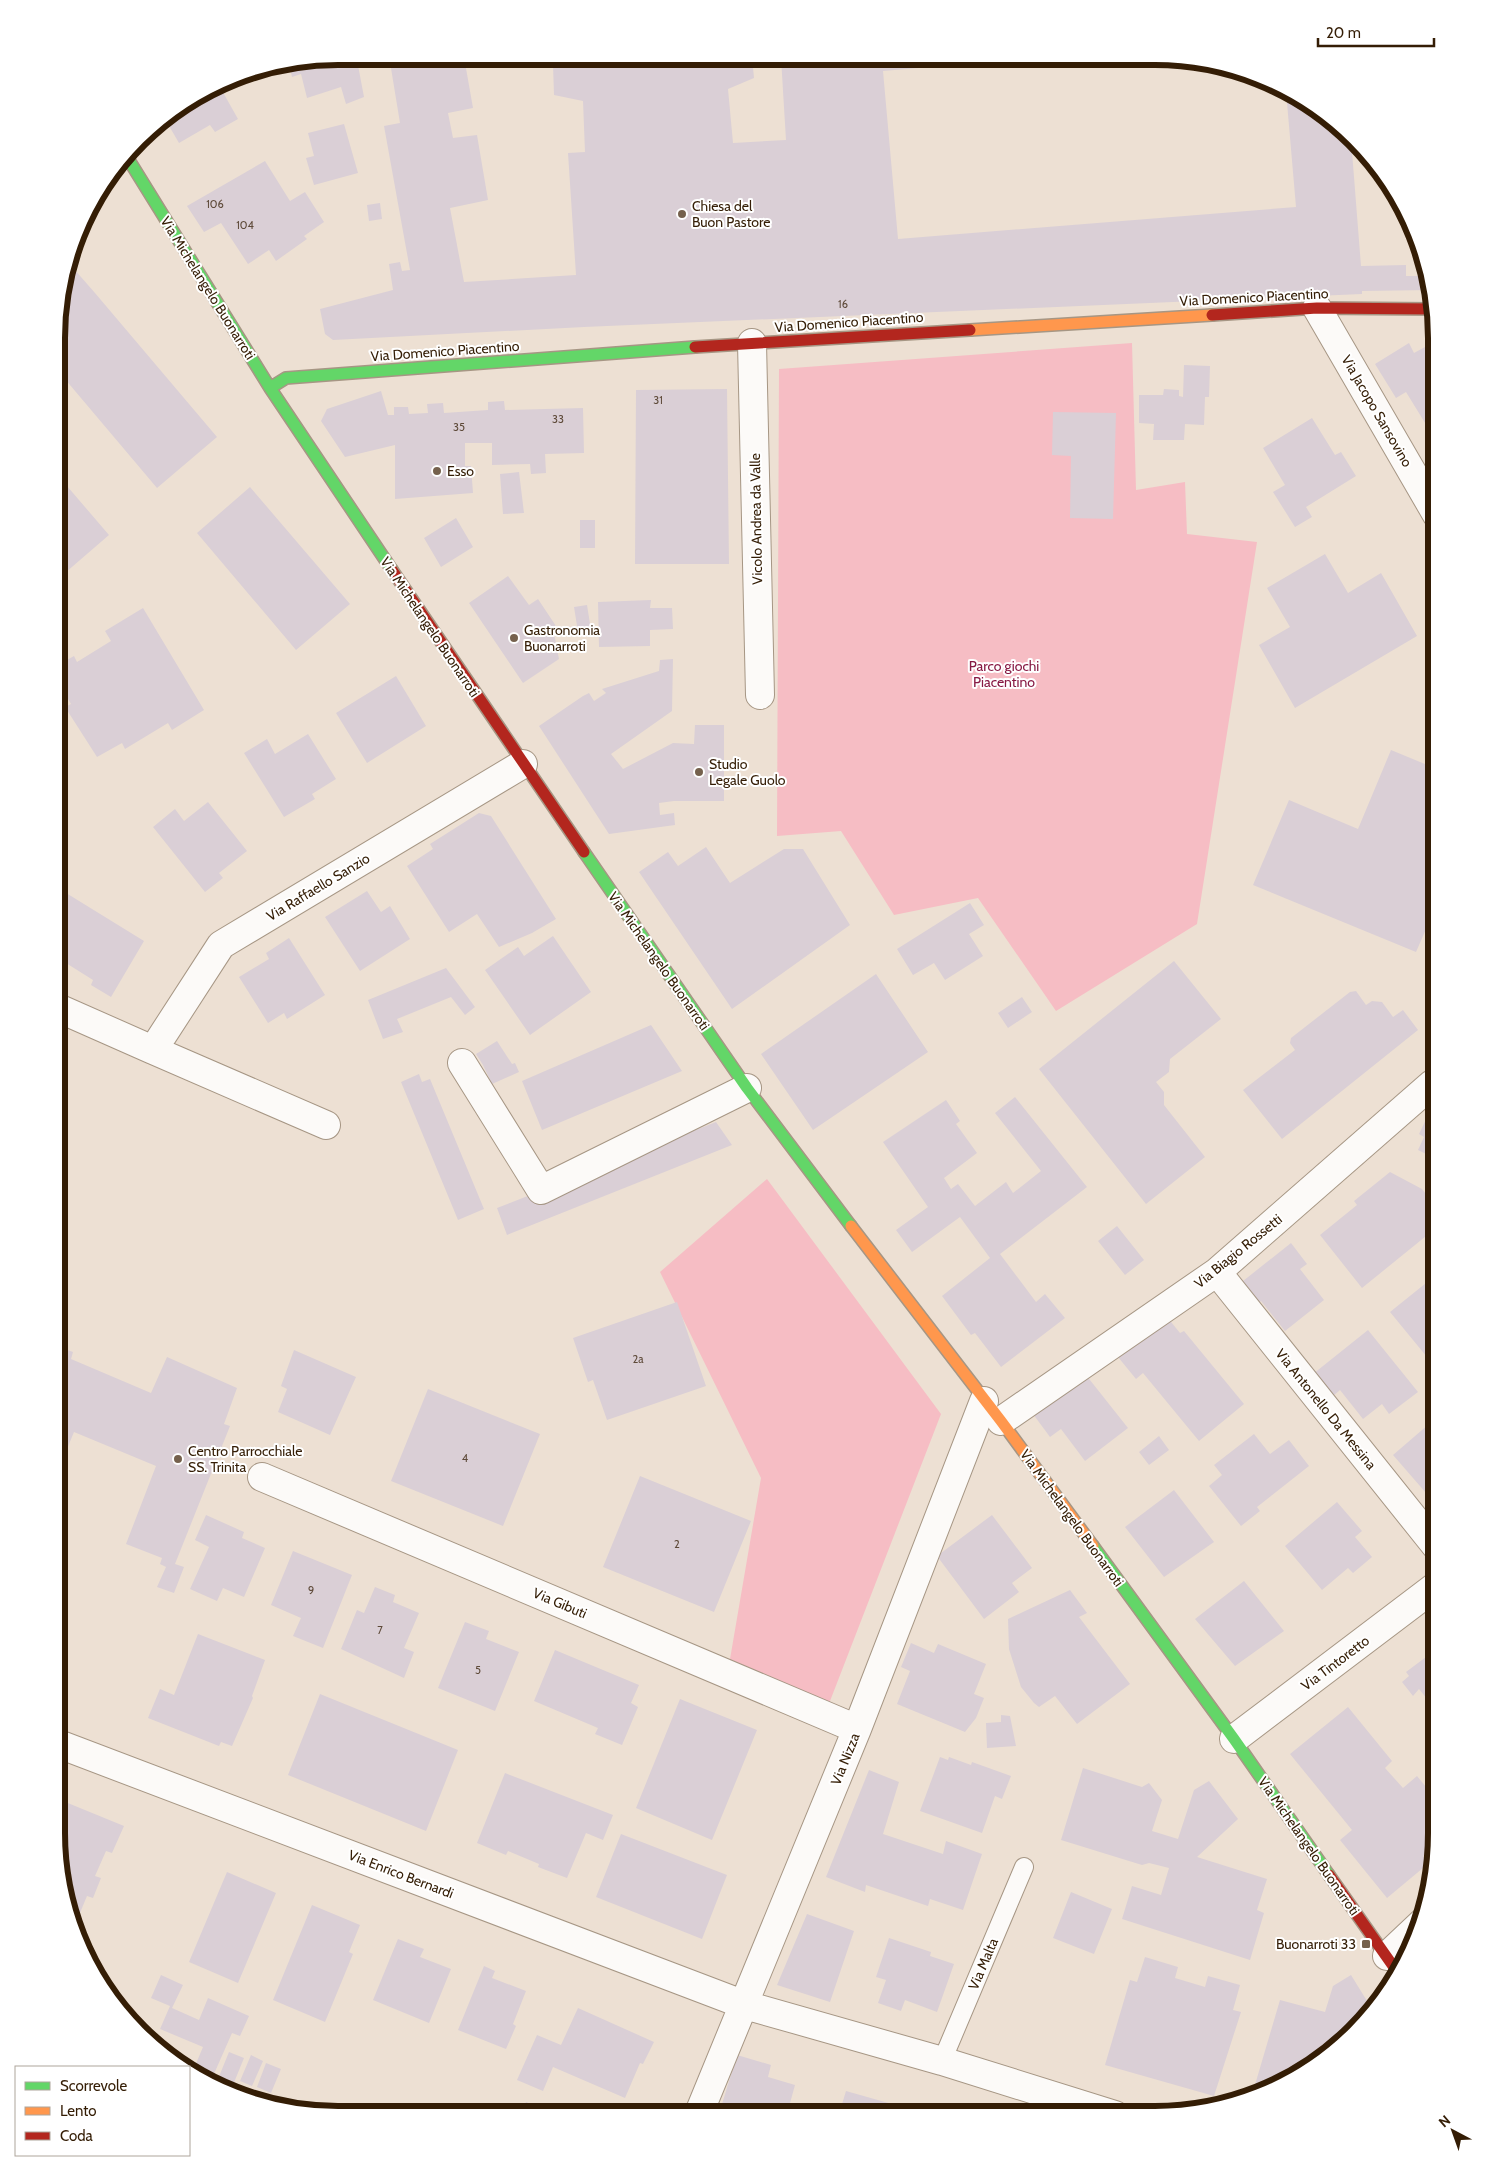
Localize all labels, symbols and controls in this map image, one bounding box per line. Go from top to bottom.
scale bar [1318,15,1434,47]
text: 20 m [1326,24,1361,42]
house number: 106 [206,197,224,211]
place label: Chiesa del Buon Pastore [692,197,770,231]
marker: Chiesa del Buon Pastore [676,208,688,220]
street label: Via Michelangelo Buonarroti [157,213,259,363]
house number: 104 [236,218,254,232]
street label: Via Domenico Piacentino [1179,284,1329,310]
house number: 16 [838,297,848,311]
street label: Via Domenico Piacentino [774,308,924,336]
street label: Via Domenico Piacentino [370,337,520,365]
street label: Via Jacopo Sansovino [1338,352,1416,470]
house number: 31 [653,393,663,407]
house number: 33 [552,412,564,426]
house number: 35 [453,420,465,434]
street label: Vicolo Andrea da Valle [746,453,766,585]
place label: Esso [447,462,474,480]
marker: Esso [431,465,443,477]
street label: Via Michelangelo Buonarroti [376,553,484,701]
place label: Gastronomia Buonarroti [524,621,600,655]
marker: Gastronomia Buonarroti [508,632,520,644]
park label: Parco giochi Piacentino [969,657,1039,691]
place label: Studio Legale Guolo [709,755,786,789]
marker: Studio Legale Guolo [693,766,705,778]
street label: Via Raffaello Sanzio [263,849,373,925]
street label: Via Michelangelo Buonarroti [604,888,714,1034]
street label: Via Biagio Rossetti [1190,1210,1286,1292]
street label: Via Antonello Da Messina [1272,1345,1381,1473]
house number: 2a [632,1352,644,1366]
place label: Centro Parrocchiale SS. Trinita [188,1442,302,1476]
street label: Via Michelangelo Buonarroti [1016,1446,1128,1590]
house number: 4 [462,1451,469,1465]
marker: Centro Parrocchiale SS. Trinita [172,1453,184,1465]
house number: 2 [674,1537,680,1551]
house number: 9 [308,1583,314,1597]
street label: Via Gibuti [530,1584,590,1622]
house number: 7 [377,1623,383,1637]
street label: Via Tintoretto [1297,1631,1373,1695]
house number: 5 [475,1663,481,1677]
street label: Via Nizza [826,1730,864,1788]
street label: Via Michelangelo Buonarroti [1254,1773,1364,1919]
street label: Via Enrico Bernardi [346,1846,456,1902]
street label: Via Malta [964,1935,1002,1993]
place label: Buonarroti 33 [1276,1935,1356,1953]
marker: Buonarroti 33 [1360,1938,1372,1950]
legend [15,2066,190,2156]
text: Scorrevole [60,2077,128,2095]
text: Lento [60,2102,97,2120]
north arrow [1428,2106,1478,2156]
text: N [1435,2111,1454,2131]
text: Coda [60,2127,94,2145]

